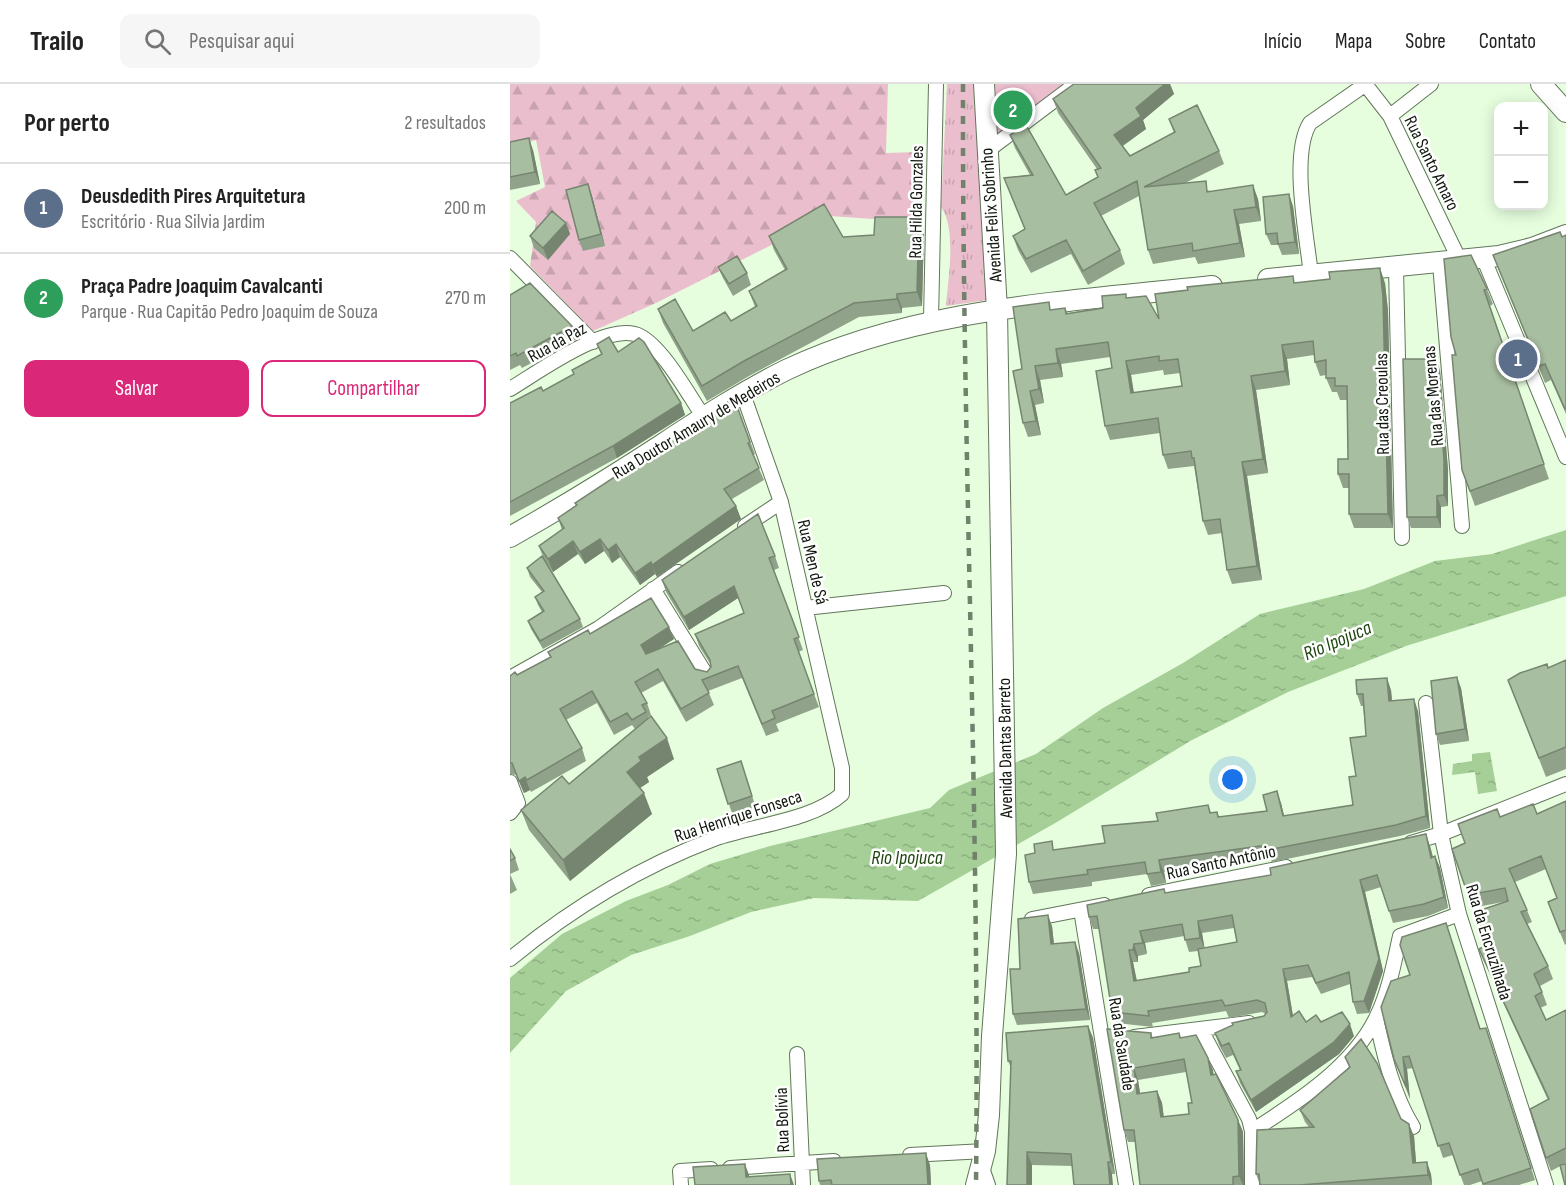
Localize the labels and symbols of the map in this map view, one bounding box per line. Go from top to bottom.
pin: 2 [994,87,1032,132]
street label: Rua Santo Amaro [1400,112,1463,214]
street label: Rua Hilda Gonzales [905,145,928,259]
street label: Avenida Felix Sobrinho [976,147,1007,284]
street label: Rua da Paz [524,318,591,367]
pin: 1 [1498,336,1538,382]
street label: Rua das Morenas [1419,345,1448,447]
street label: Rua das Creoulas [1371,353,1394,455]
street label: Rua Doutor Amaury de Medeiros [609,367,784,484]
street label: Rua Men de Sá [793,518,832,607]
water label: Rio Ipojuca [1300,616,1375,666]
street label: Avenida Dantas Barreto [994,678,1017,819]
your location [1218,765,1247,794]
street label: Rua Henrique Fonseca [672,786,805,847]
street label: Rua Santo Antônio [1165,841,1278,884]
water label: Rio Ipojuca [871,846,943,870]
street label: Rua da Encruzilhada [1461,882,1516,1003]
street label: Rua da Saudade [1104,996,1139,1092]
street label: Rua Bolívia [771,1087,794,1153]

